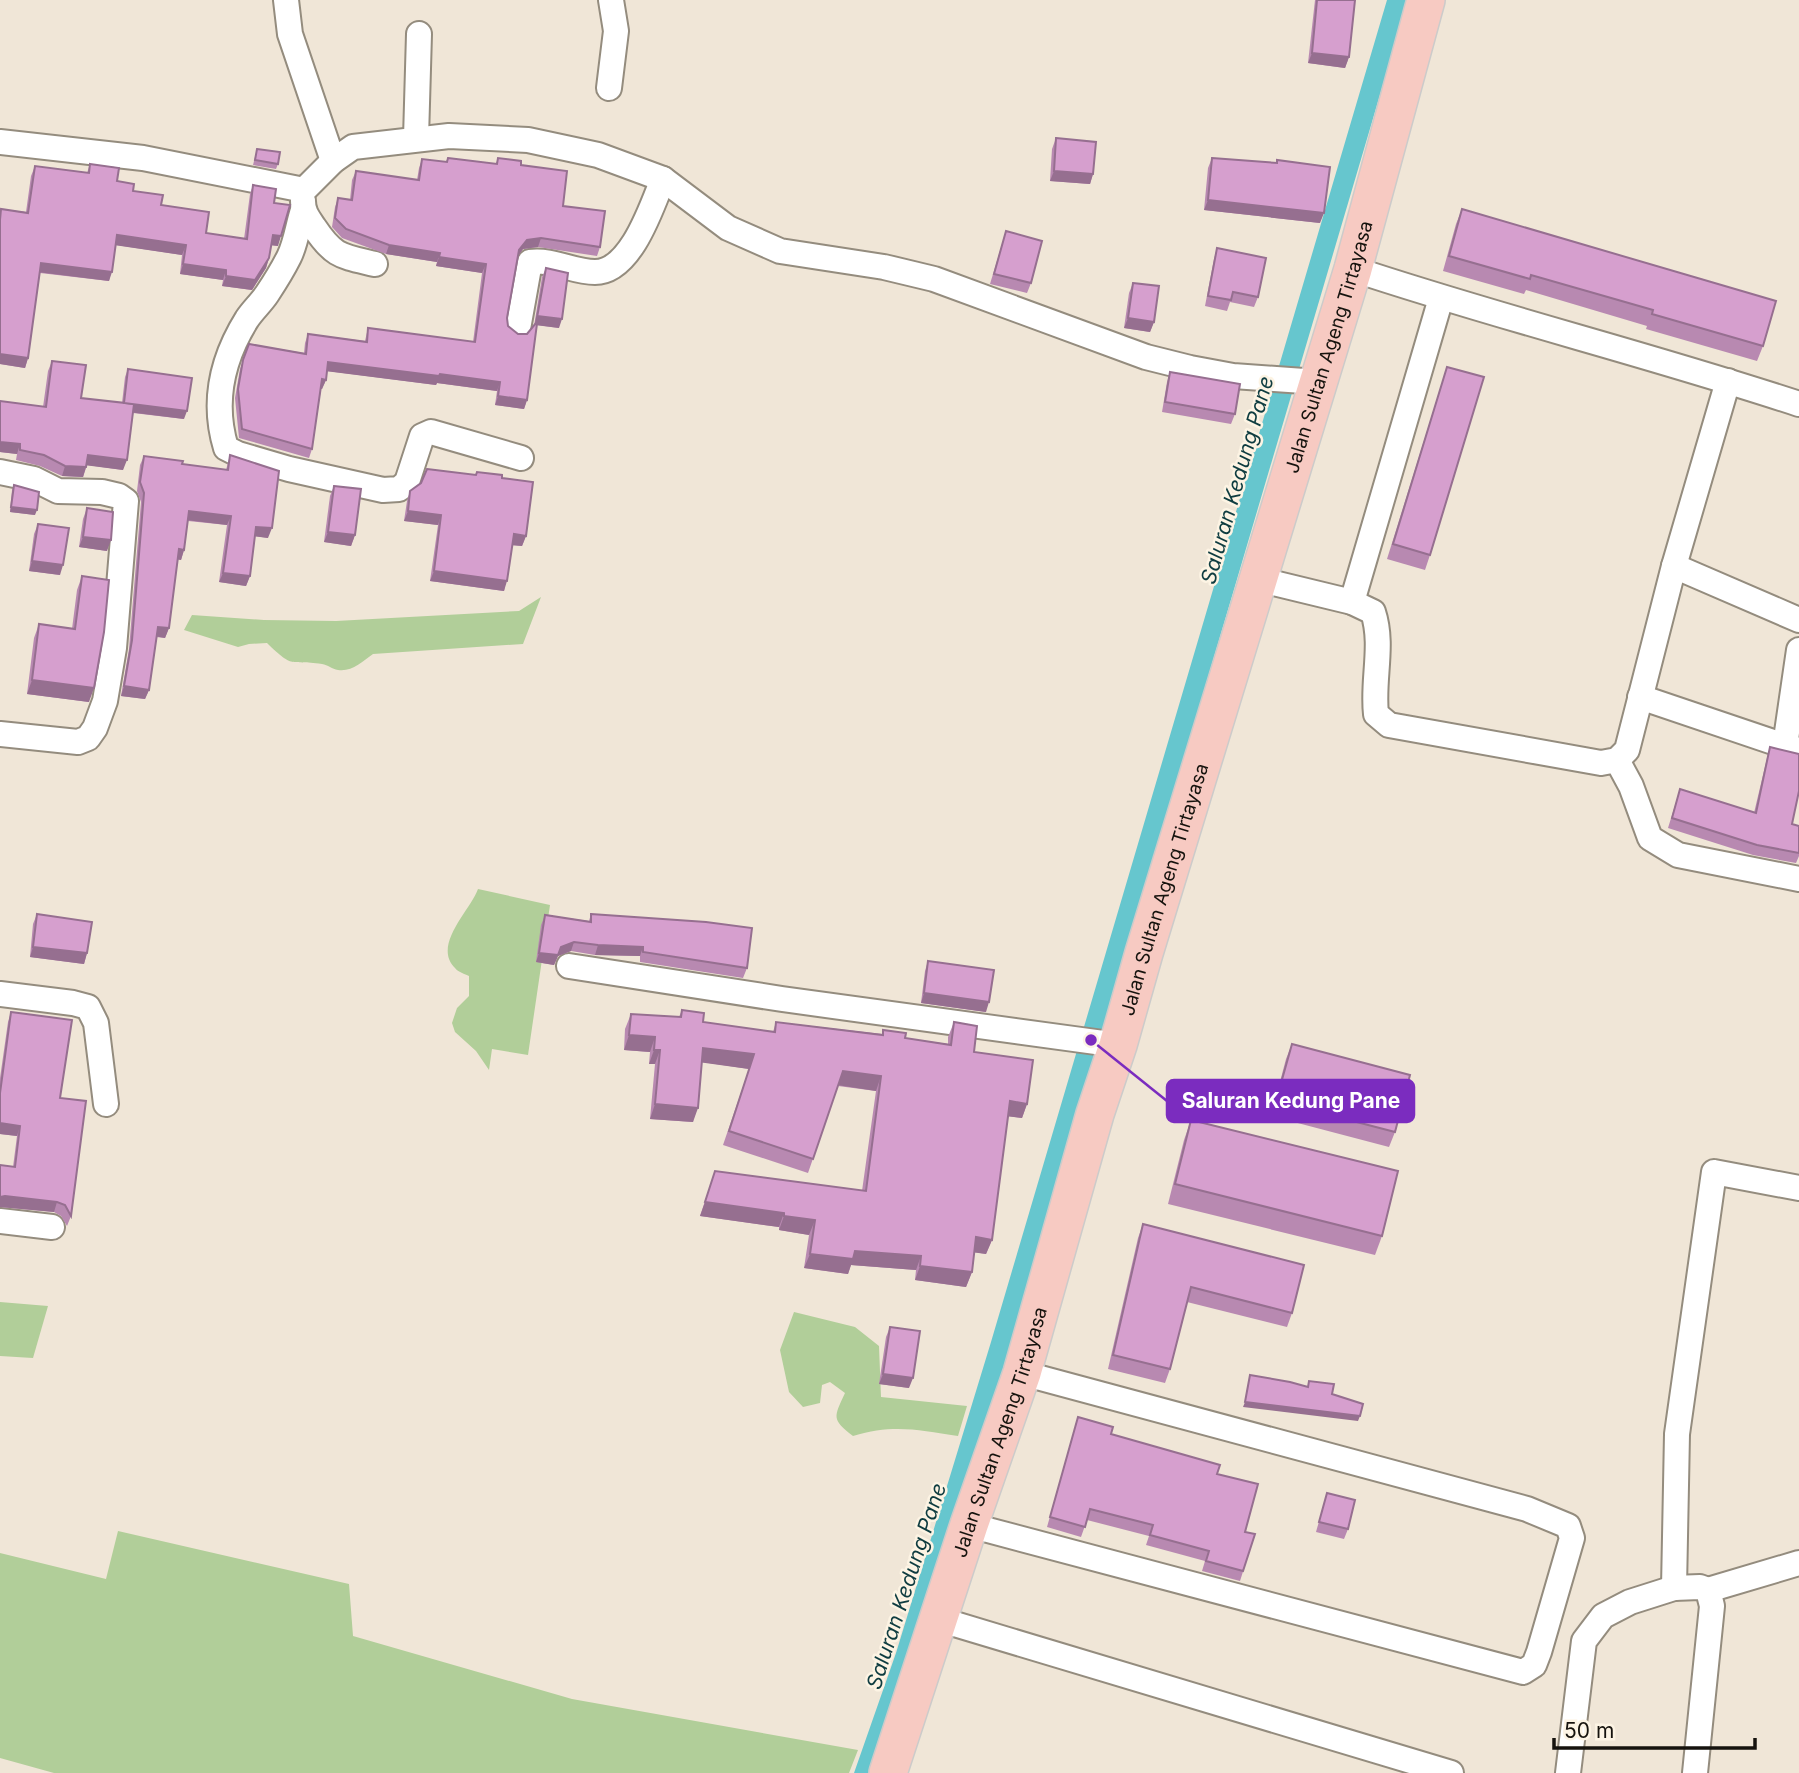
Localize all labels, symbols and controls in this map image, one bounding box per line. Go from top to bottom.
street label: Jalan Sultan Ageng Tirtayasa [1280,218,1377,476]
water label: Saluran Kedung Pane [1195,373,1279,587]
street label: Jalan Sultan Ageng Tirtayasa [1115,760,1213,1018]
callout: Saluran Kedung Pane [1167,1080,1414,1122]
text: Saluran Kedung Pane [1182,1088,1400,1113]
street label: Jalan Sultan Ageng Tirtayasa [948,1304,1052,1560]
water label: Saluran Kedung Pane [861,1480,951,1692]
scale bar [1554,1706,1755,1750]
text: 50 m [1564,1718,1614,1743]

